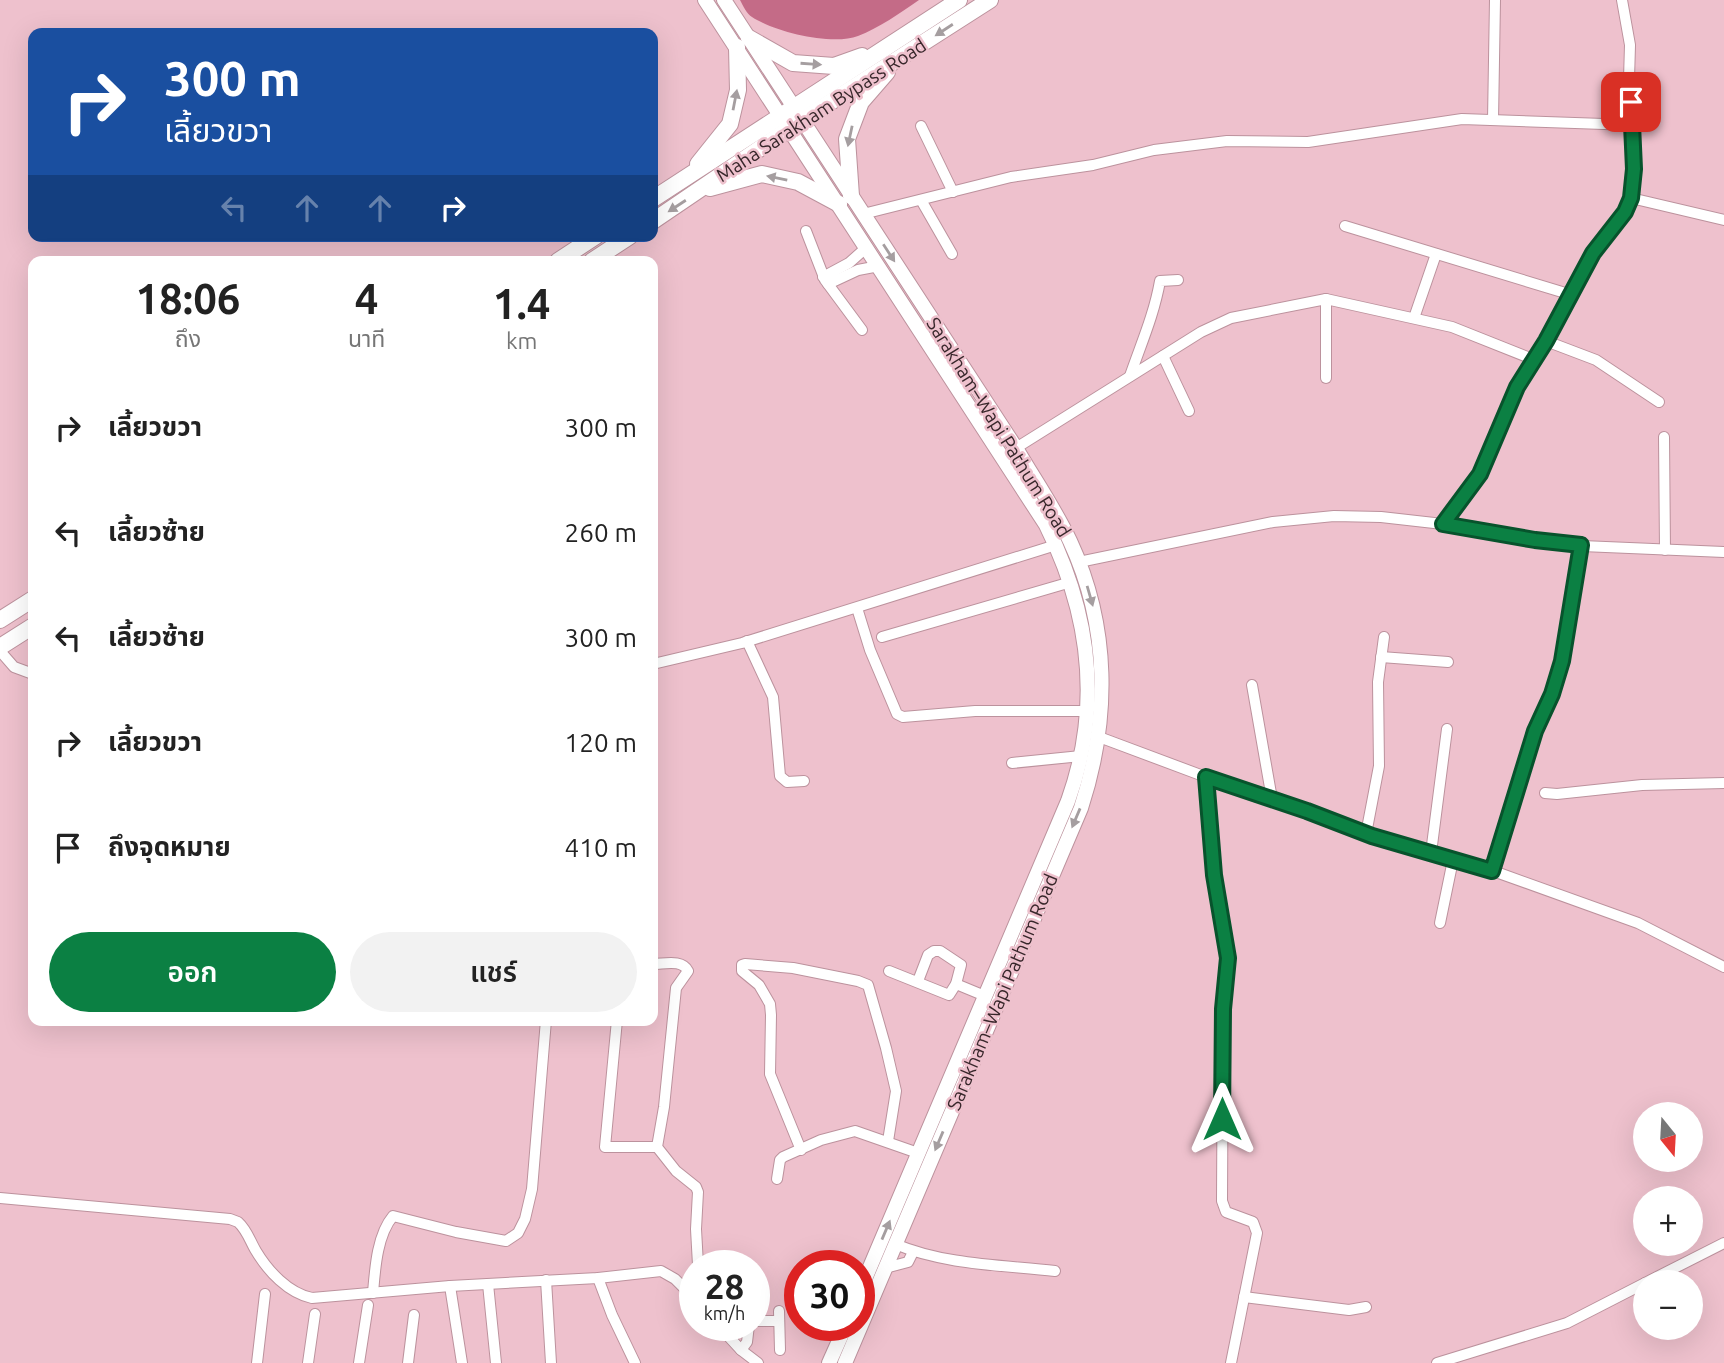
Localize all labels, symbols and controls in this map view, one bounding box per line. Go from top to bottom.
one-way arrow [934,23,954,36]
street label: Maha Sarakham Bypass Road [712,34,930,186]
text: 300 m [164,50,301,105]
icon: right [49,56,140,147]
one-way arrow [800,59,822,70]
pin [1601,72,1661,132]
icon: arrive [1612,83,1650,121]
one-way arrow [730,89,741,111]
text: เลี้ยวขวา [164,112,272,148]
one-way arrow [845,126,856,148]
one-way arrow [766,172,788,183]
icon: left [215,189,253,227]
icon: ahead [288,189,326,227]
icon: ahead [361,189,399,227]
icon: right [434,189,472,227]
one-way arrow [667,199,686,212]
one-way arrow [882,243,895,263]
text: 18:06 [135,275,241,322]
text: 4 [355,275,379,322]
text: 1.4 [493,280,551,327]
street label: Sarakham–Wapi Pathum Road [922,313,1076,541]
text: ถึง [175,326,201,351]
text: นาที [348,326,385,351]
text: km [506,328,537,353]
icon: right [49,409,87,447]
text: เลี้ยวขวา [108,412,202,441]
text: 300 m [565,413,637,442]
icon: left [49,514,87,552]
text: เลี้ยวซ้าย [108,517,205,546]
text: 260 m [565,518,637,547]
one-way arrow [1086,585,1096,606]
icon: left [49,619,87,657]
text: เลี้ยวซ้าย [108,622,205,651]
text: 300 m [565,623,637,652]
icon: right [49,724,87,762]
text: เลี้ยวขวา [108,727,202,756]
text: 120 m [565,728,637,757]
one-way arrow [1070,808,1081,829]
icon: arrive [49,829,87,867]
text: ถึงจุดหมาย [108,832,231,861]
text: 410 m [565,833,637,862]
street label: Sarakham–Wapi Pathum Road [942,871,1062,1113]
button: ออก [49,932,336,1012]
button: แชร์ [350,932,637,1012]
position arrow [1185,1082,1259,1156]
north arrow [1633,1102,1703,1172]
map controls [1633,1102,1703,1340]
one-way arrow [934,1130,945,1151]
button: + [1633,1186,1703,1256]
one-way arrow [881,1219,892,1240]
speed limit sign: 30 [784,1250,875,1341]
text: 28 [705,1266,744,1306]
button: − [1633,1270,1703,1340]
text: km/h [704,1303,745,1323]

